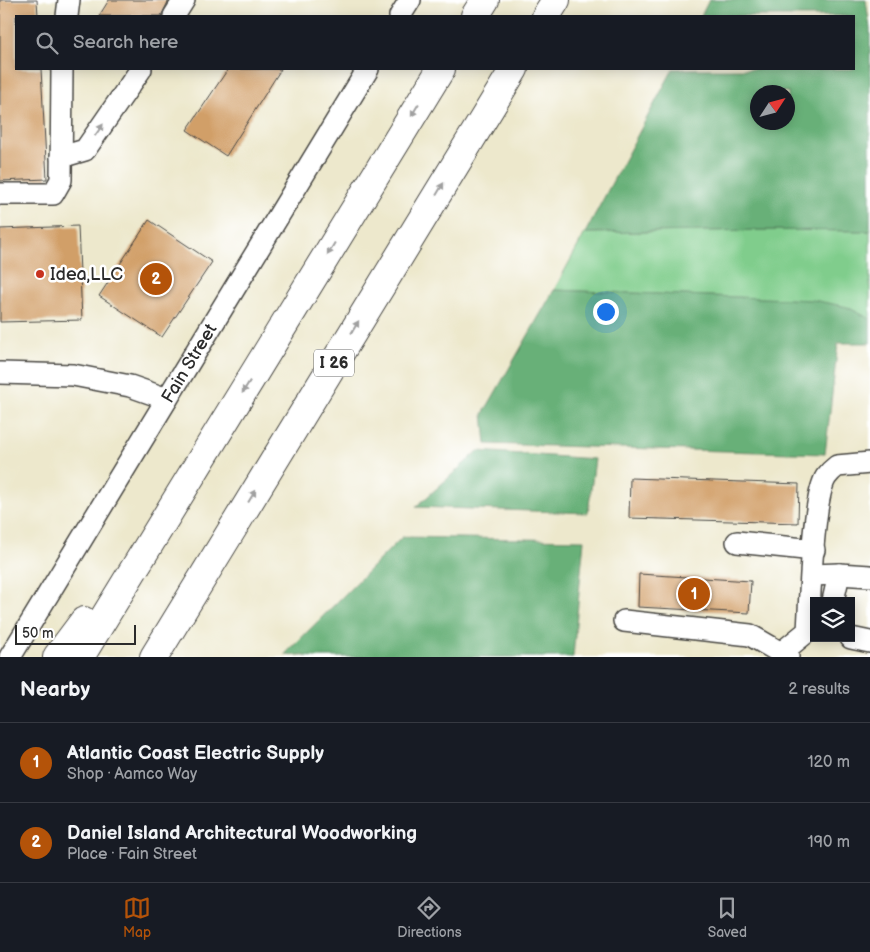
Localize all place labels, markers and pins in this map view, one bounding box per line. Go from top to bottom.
pin: 2 [140,260,172,298]
place label: Idea,LLC [50,264,123,285]
marker: Idea,LLC [34,268,46,280]
pin: 1 [678,575,710,613]

